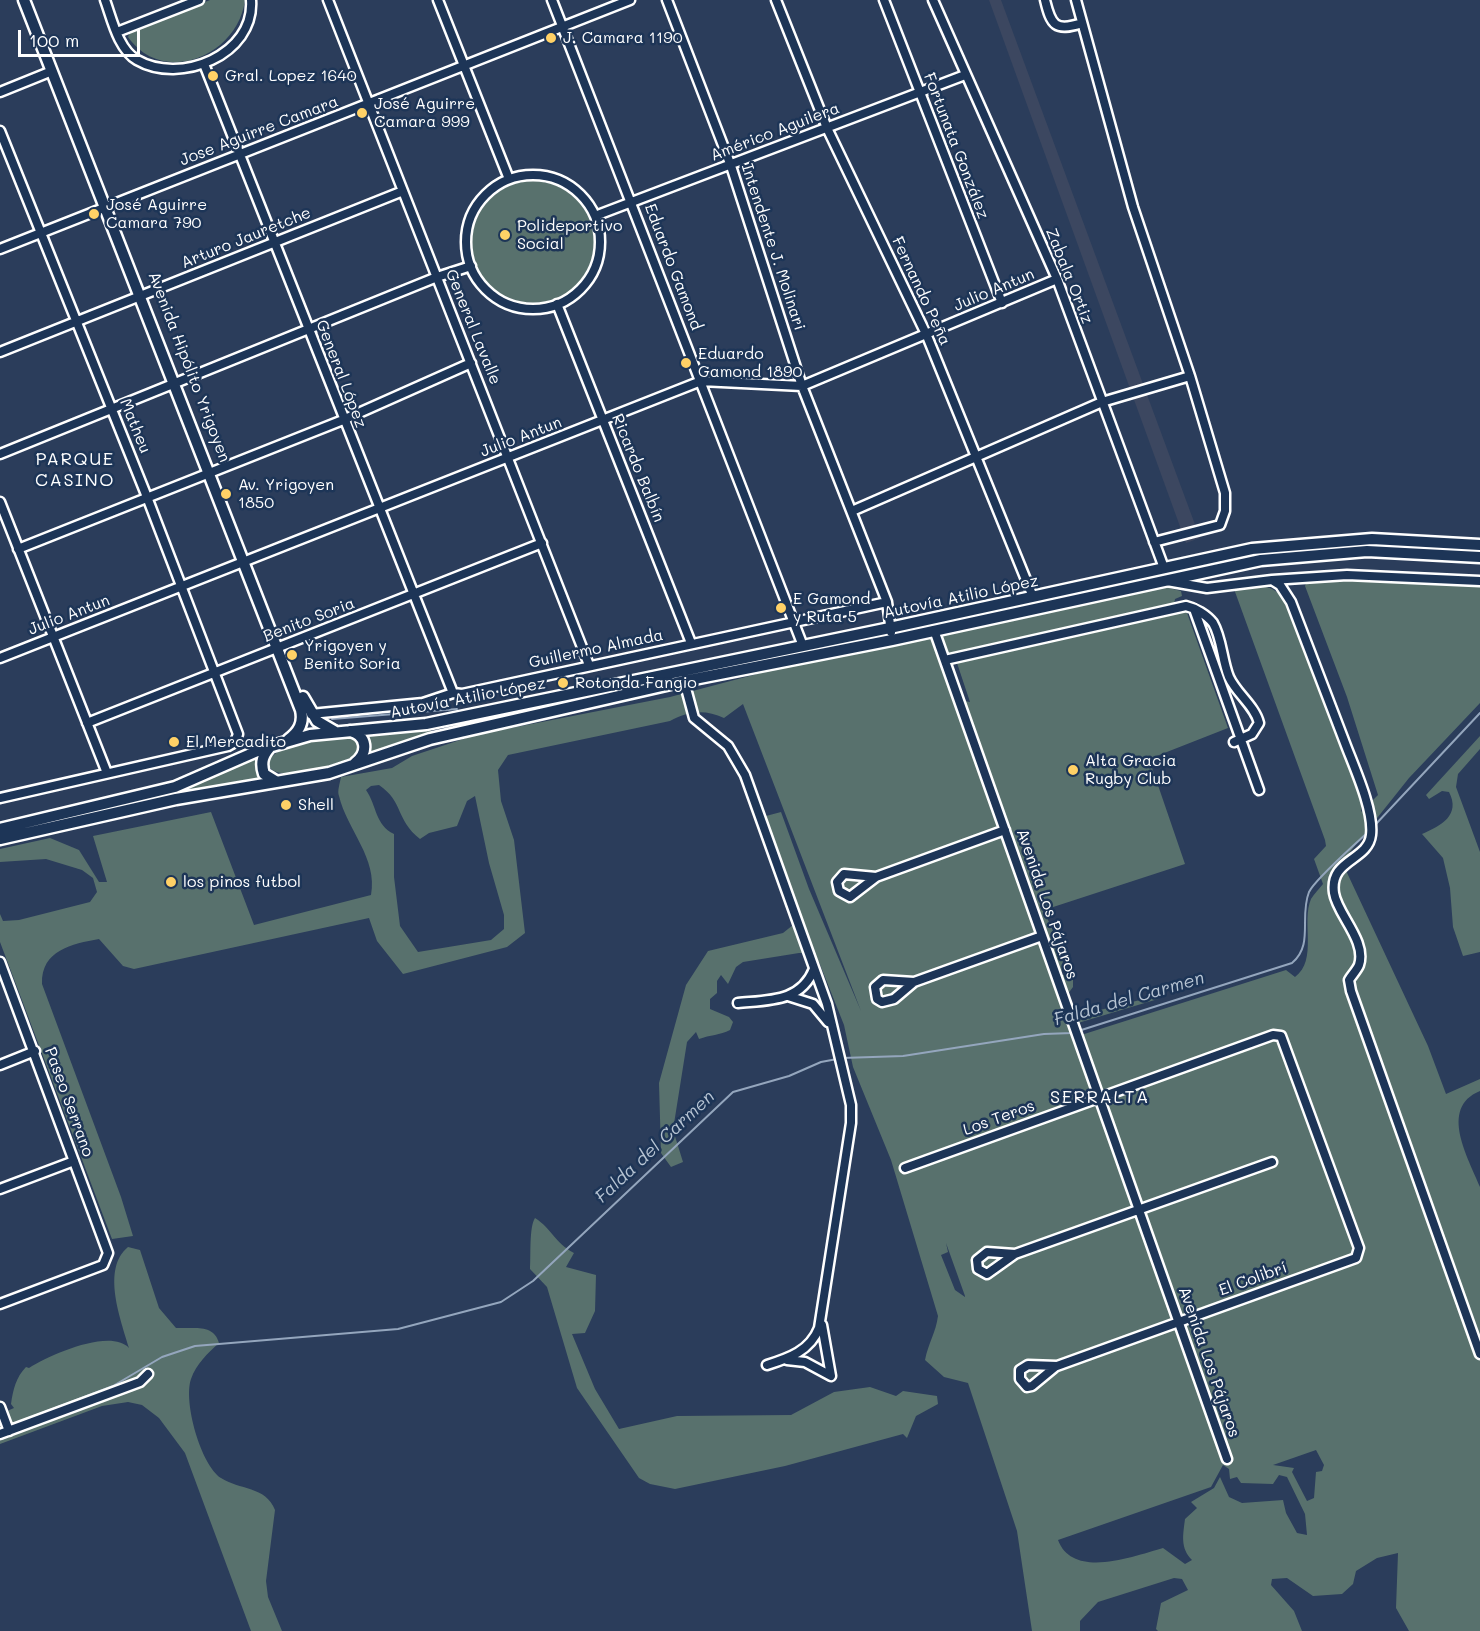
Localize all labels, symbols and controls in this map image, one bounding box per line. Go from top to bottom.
scale bar [21,18,142,56]
text: 100 m [29,28,79,52]
place label: J. Camara 1190 [563,28,683,48]
marker: J. Camara 1190 [544,31,558,45]
place label: Gral. Lopez 1640 [225,66,357,86]
marker: Gral. Lopez 1640 [206,69,220,83]
street label: Fortunata González [919,70,993,222]
street label: Jose Aguirre Camara [177,92,341,170]
place label: José Aguirre Camara 999 [374,94,475,132]
street label: Américo Aguilera [708,99,842,165]
marker: José Aguirre Camara 999 [355,106,369,120]
street label: Intendente J. Molinari [737,161,809,333]
place label: José Aguirre Camara 790 [106,195,207,233]
street label: Eduardo Gamond [640,201,706,333]
street label: Arturo Jauretche [178,203,314,273]
marker: José Aguirre Camara 790 [87,207,101,221]
place label: Polideportivo Social [517,216,623,254]
street label: Zabala Ortiz [1041,225,1097,327]
marker: Polideportivo Social [498,228,512,242]
street label: Fernando Peña [887,234,955,348]
street label: Julio Antun [951,264,1037,316]
street label: General Lavalle [441,267,505,387]
street label: Avenida Hipólito Yrigoyen [144,269,234,465]
street label: General López [312,317,370,431]
place label: Eduardo Gamond 1890 [698,344,802,382]
marker: Eduardo Gamond 1890 [679,356,693,370]
street label: Matheu [115,396,155,456]
street label: Ricardo Balbín [608,411,668,525]
street label: Julio Antun [478,413,564,461]
district label: PARQUE CASINO [35,448,115,490]
place label: Av. Yrigoyen 1850 [238,475,334,513]
marker: Av. Yrigoyen 1850 [219,487,233,501]
street label: Autovía Atilio López [882,571,1040,623]
place label: E Gamond y Ruta 5 [793,589,870,627]
street label: Julio Antun [26,591,112,639]
street label: Benito Soria [260,594,358,646]
marker: E Gamond y Ruta 5 [774,601,788,615]
street label: Guillermo Almada [527,625,665,673]
place label: Yrigoyen y Benito Soria [304,636,401,674]
marker: Yrigoyen y Benito Soria [285,648,299,662]
street label: Autovía Atilio López [389,673,547,723]
place label: Rotonda Fangio [575,673,697,693]
marker: Rotonda Fangio [556,676,570,690]
place label: El Mercadito [186,732,286,752]
marker: El Mercadito [167,735,181,749]
place label: Alta Gracia Rugby Club [1085,751,1176,789]
marker: Alta Gracia Rugby Club [1066,763,1080,777]
place label: Shell [298,795,334,815]
marker: Shell [279,798,293,812]
street label: Avenida Los Pájaros [1012,826,1082,982]
place label: los pinos futbol [183,872,301,892]
marker: los pinos futbol [164,875,178,889]
water label: Falda del Carmen [1051,967,1207,1031]
street label: Paseo Serrano [40,1045,98,1159]
water label: Falda del Carmen [591,1086,719,1208]
district label: SERRALTA [1050,1086,1150,1108]
street label: Los Teros [961,1096,1037,1140]
street label: El Colibrí [1216,1258,1290,1300]
street label: Avenida Los Pájaros [1174,1284,1244,1440]

